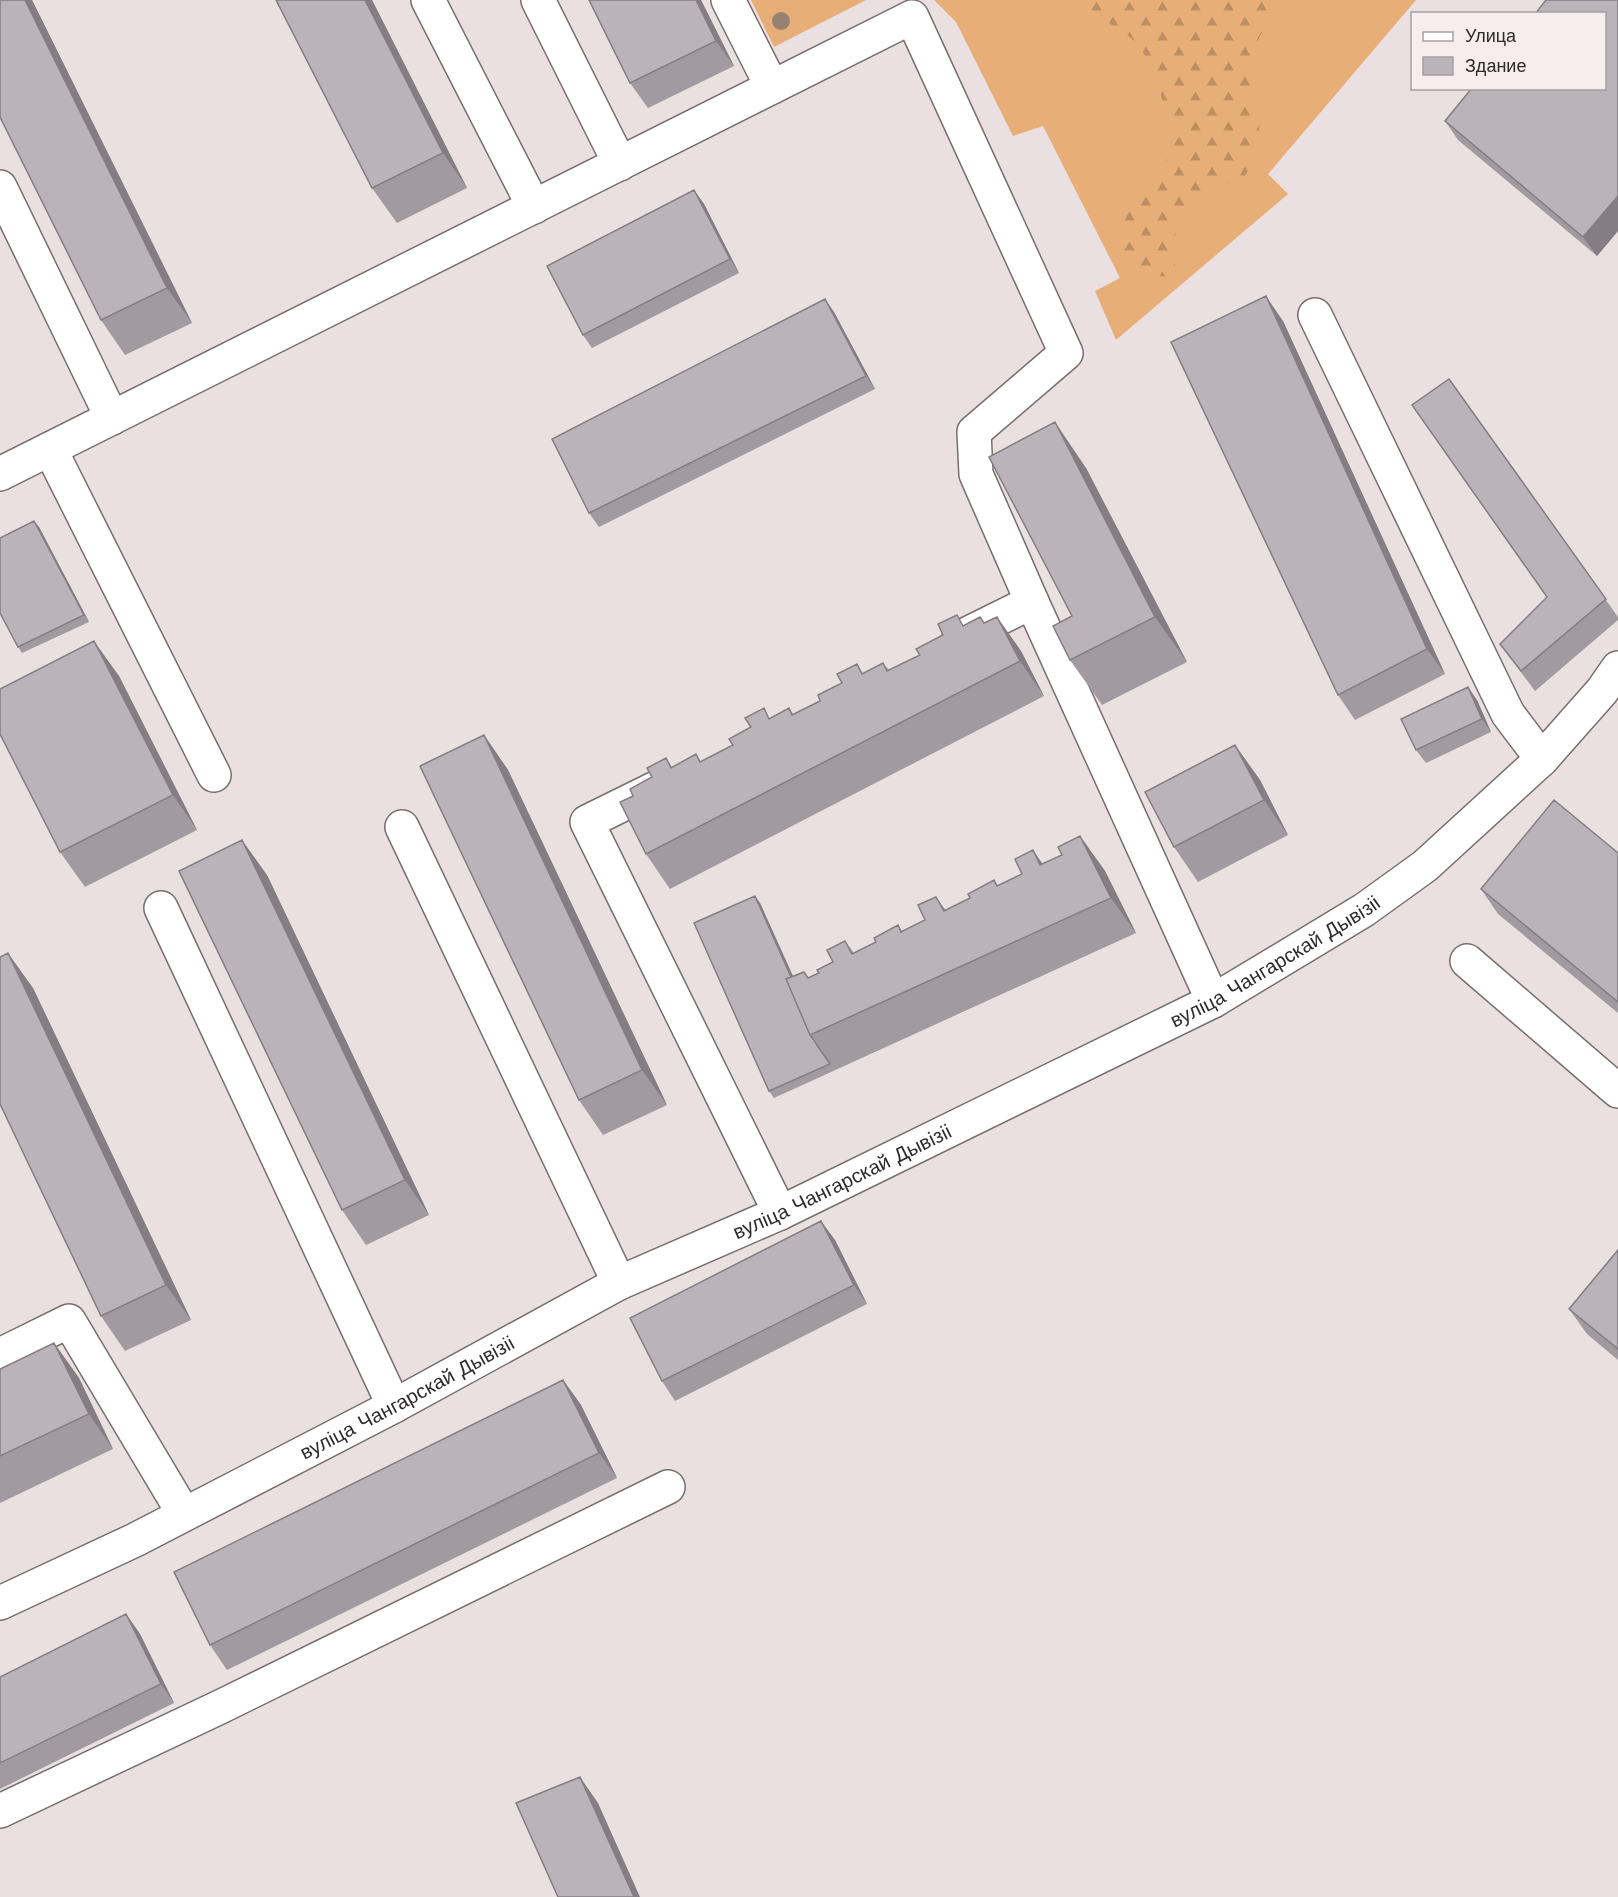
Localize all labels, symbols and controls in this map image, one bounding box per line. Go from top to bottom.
legend [1411,12,1606,90]
text: Улица [1465,25,1517,46]
text: Здание [1465,55,1526,76]
street label: вуліца Чангарскай Дывізіі [1166,891,1385,1032]
street label: вуліца Чангарскай Дывізіі [729,1119,955,1244]
street label: вуліца Чангарскай Дывізіі [296,1331,518,1465]

